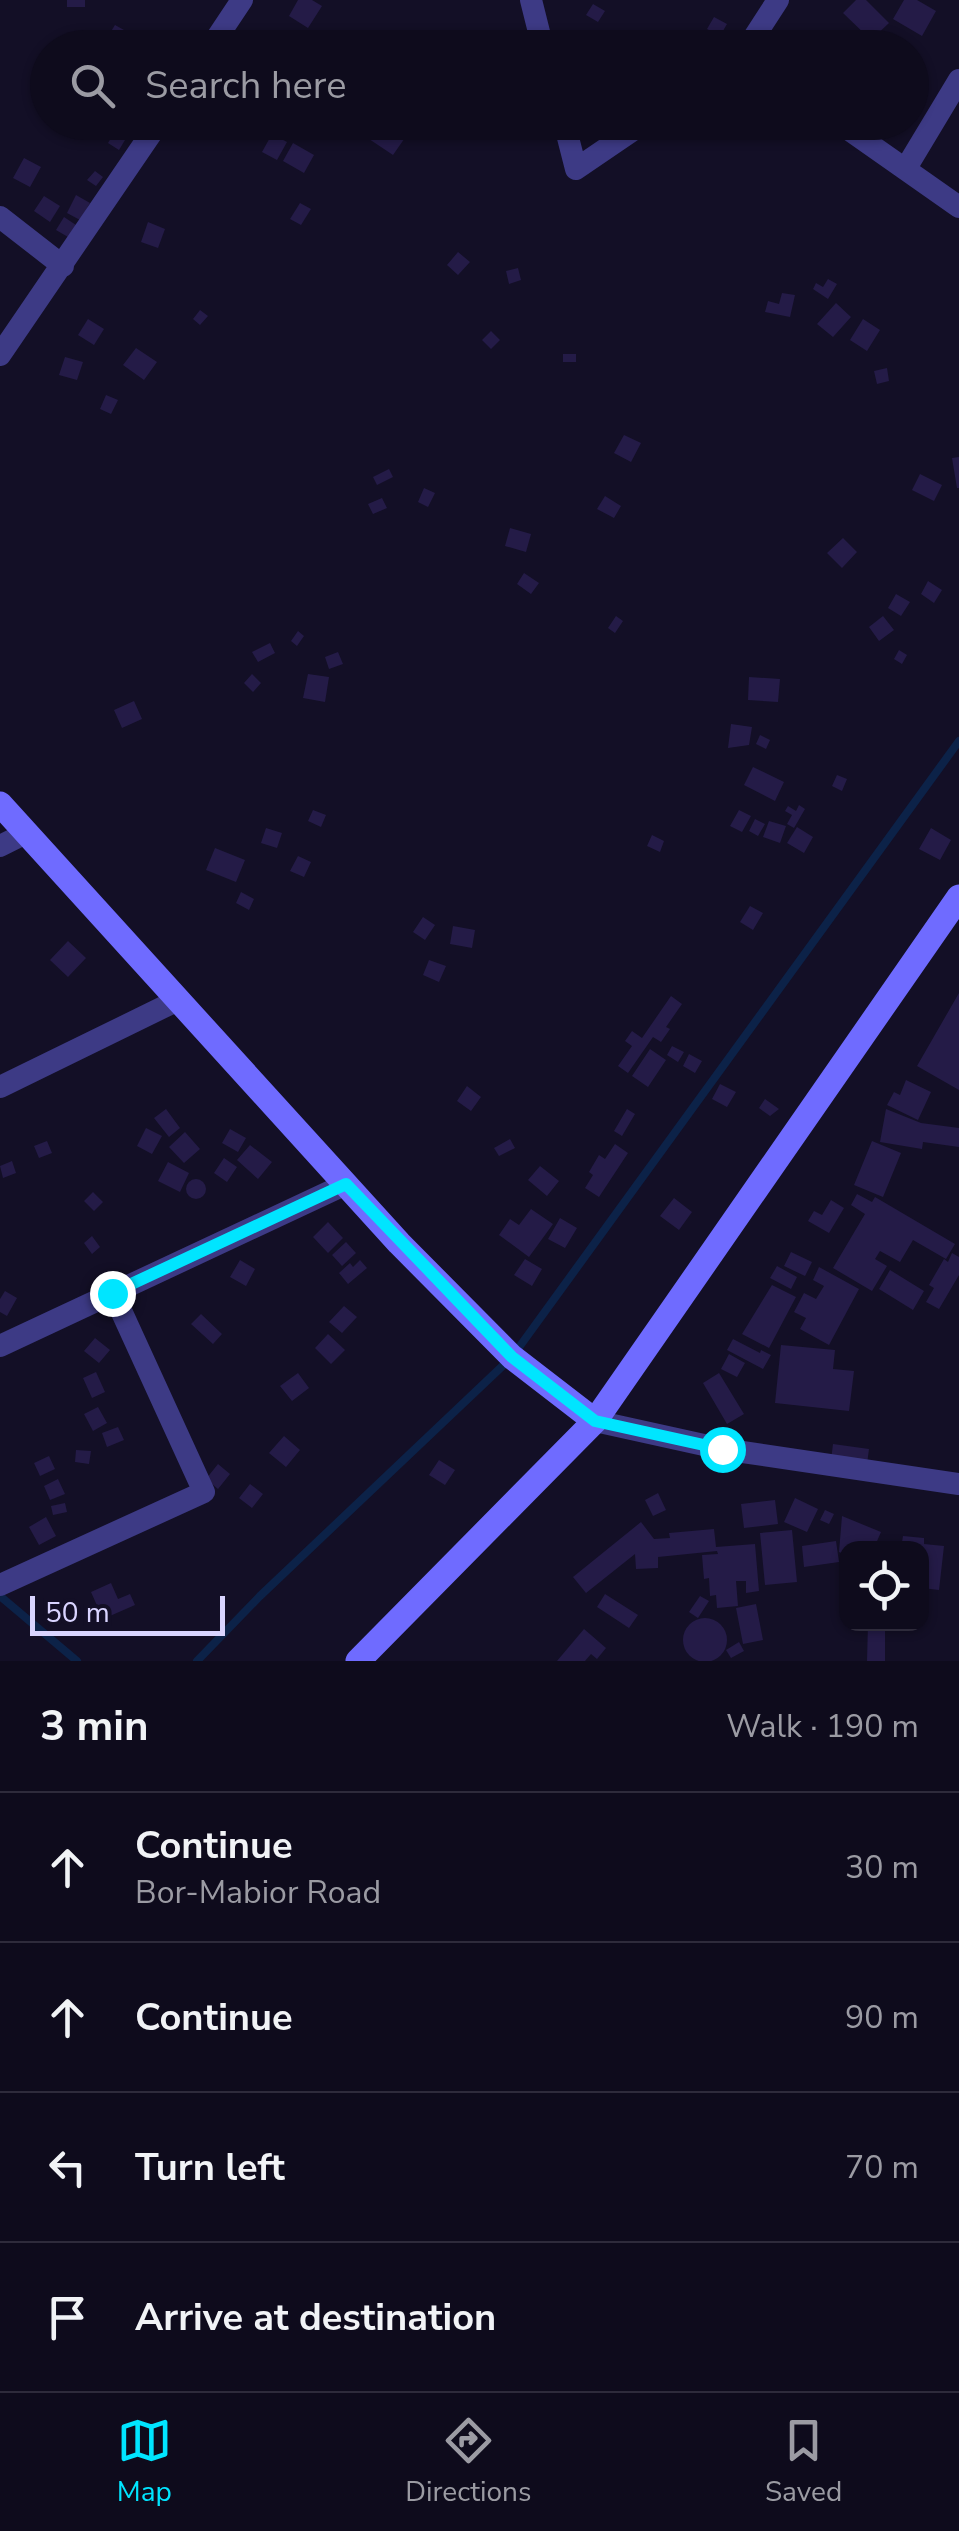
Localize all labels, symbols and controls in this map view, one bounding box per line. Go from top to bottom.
search box [30,30,929,140]
icon: search [65,58,120,113]
text: Search here [145,60,346,111]
route end [90,1271,136,1317]
route start [700,1427,746,1473]
map controls [839,1541,929,1631]
button: locate [839,1541,929,1631]
scale bar [30,1591,225,1636]
text: 50 m [45,1594,110,1632]
text: 3 min [40,1698,149,1755]
text: Walk · 190 m [726,1705,919,1748]
text: Continue [135,1820,293,1871]
icon: ahead [40,1840,95,1895]
text: 30 m [845,1846,919,1889]
text: Bor-Mabior Road [135,1871,381,1914]
icon: ahead [40,1990,95,2045]
text: Continue [135,1992,293,2043]
text: 90 m [845,1996,919,2039]
icon: left [40,2140,95,2195]
text: Turn left [135,2142,285,2193]
text: 70 m [845,2146,919,2189]
icon: arrive [40,2290,95,2345]
text: Arrive at destination [135,2292,496,2343]
tab: Map [117,2413,172,2511]
tab: Directions [405,2413,531,2511]
tab: Saved [765,2413,842,2511]

